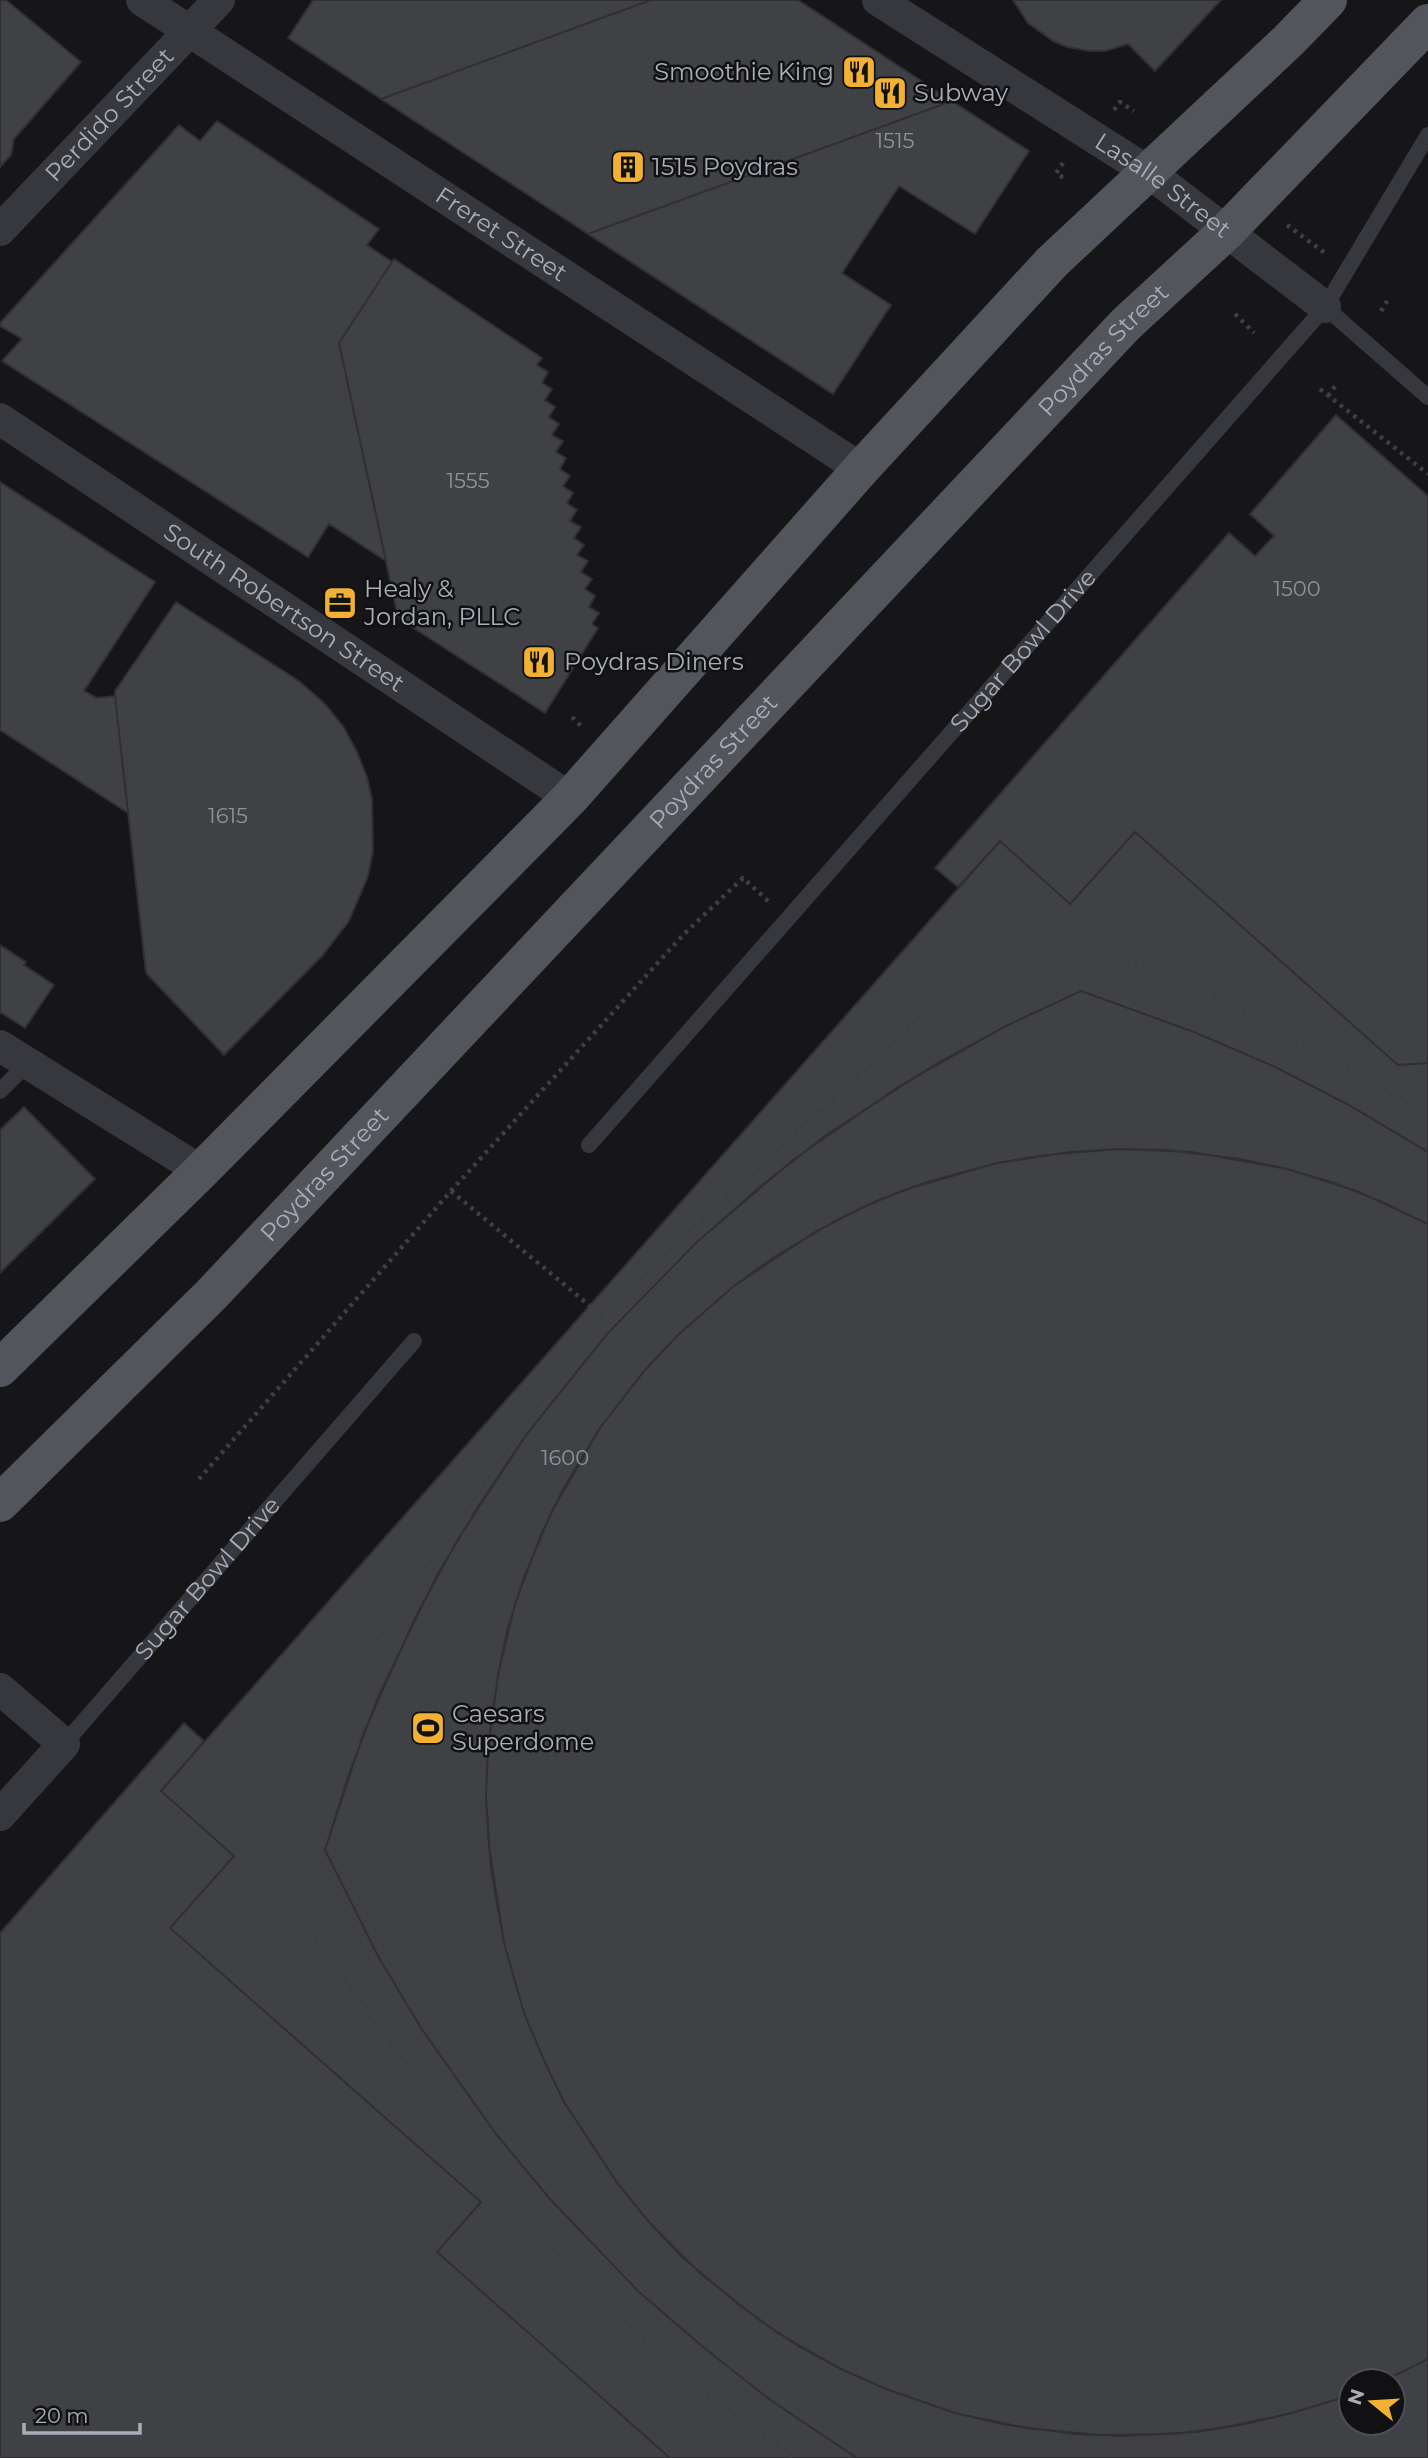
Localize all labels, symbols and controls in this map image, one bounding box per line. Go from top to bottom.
street label: Perdido Street [39,41,180,187]
restaurant icon: Smoothie King [840,53,878,91]
place label: Smoothie King [654,57,834,86]
restaurant icon: Subway [871,74,909,112]
place label: Subway [914,78,1008,107]
street label: Lasalle Street [1090,127,1237,244]
house number: 1515 [876,128,915,153]
building icon: 1515 Poydras [609,148,647,186]
place label: 1515 Poydras [652,152,798,181]
street label: Freret Street [430,180,573,288]
street label: Poydras Street [1032,277,1174,422]
house number: 1555 [446,468,490,493]
street label: South Robertson Street [158,517,410,698]
street label: Sugar Bowl Drive [944,563,1102,738]
place label: Healy & Jordan, PLLC [363,574,520,631]
house number: 1500 [1273,576,1321,601]
office icon: Healy & Jordan, PLLC [321,584,359,622]
restaurant icon: Poydras Diners [520,643,558,681]
place label: Poydras Diners [564,647,744,676]
street label: Poydras Street [643,688,784,835]
house number: 1615 [208,803,248,828]
street label: Poydras Street [254,1101,395,1247]
house number: 1600 [541,1445,589,1470]
street label: Sugar Bowl Drive [128,1491,286,1666]
place label: Caesars Superdome [452,1699,594,1756]
sports icon: Caesars Superdome [409,1709,447,1747]
north arrow [1337,2367,1407,2437]
text: N [1343,2386,1370,2408]
scale bar [24,2392,140,2436]
text: 20 m [35,2403,89,2428]

